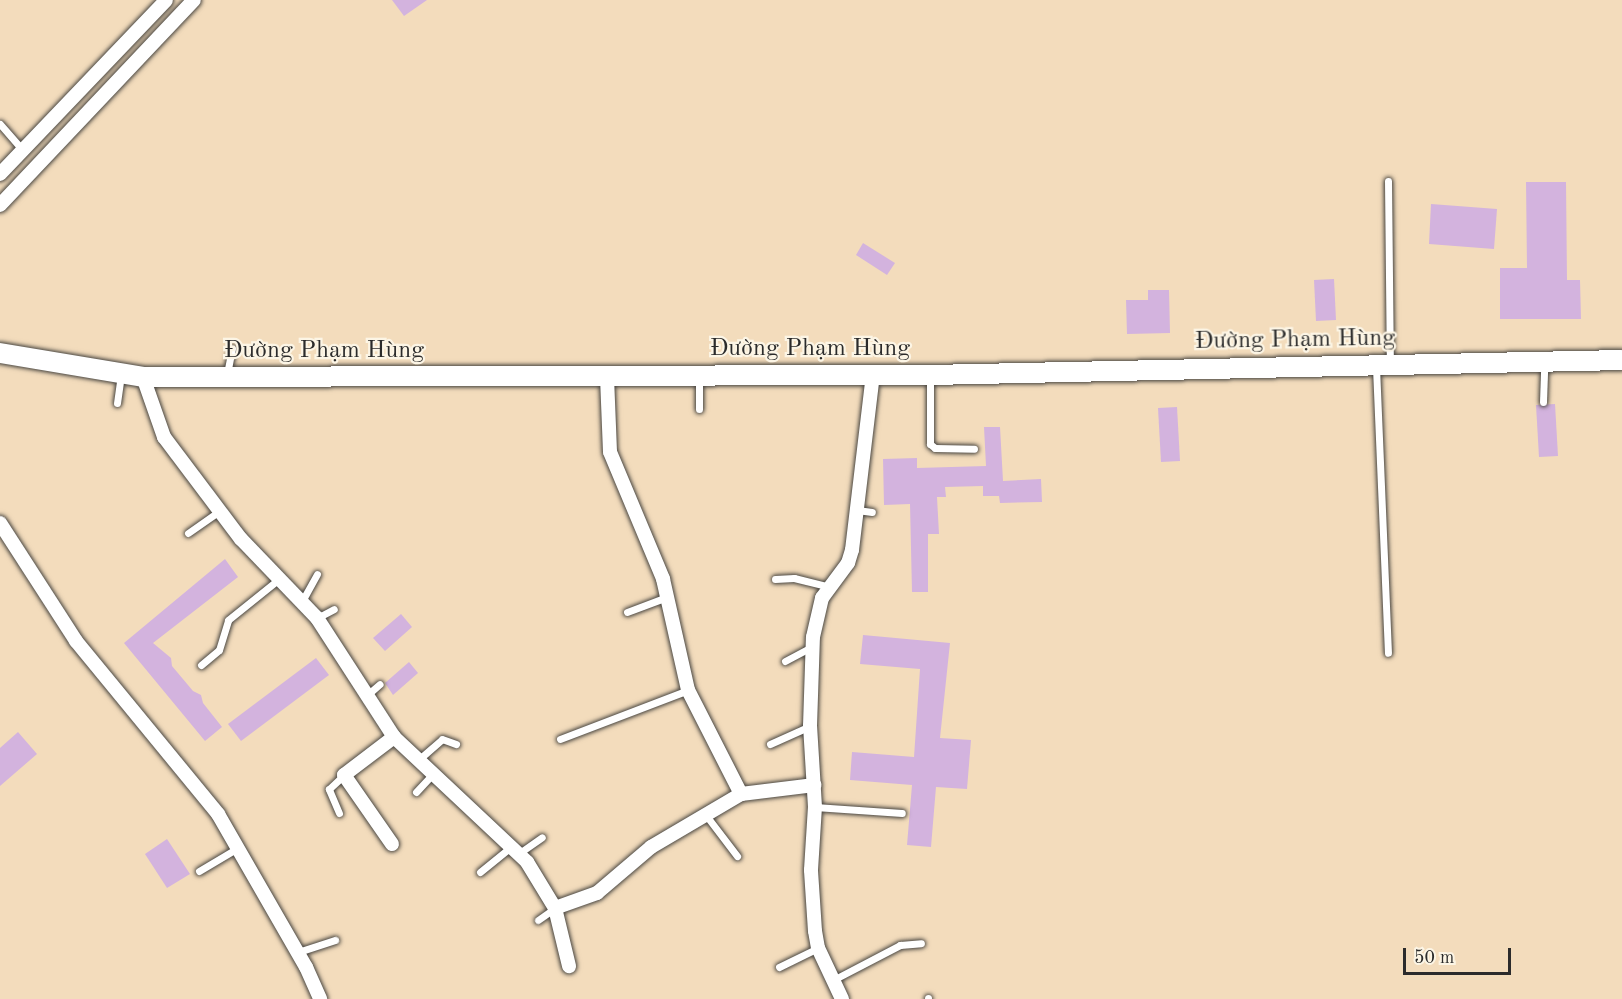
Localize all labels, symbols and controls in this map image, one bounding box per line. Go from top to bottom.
street label: Đường Phạm Hùng [1195,325,1395,357]
street label: Đường Phạm Hùng [710,336,910,364]
street label: Đường Phạm Hùng [224,338,424,366]
scale bar [1406,936,1514,974]
text: 50 m [1414,949,1454,967]

